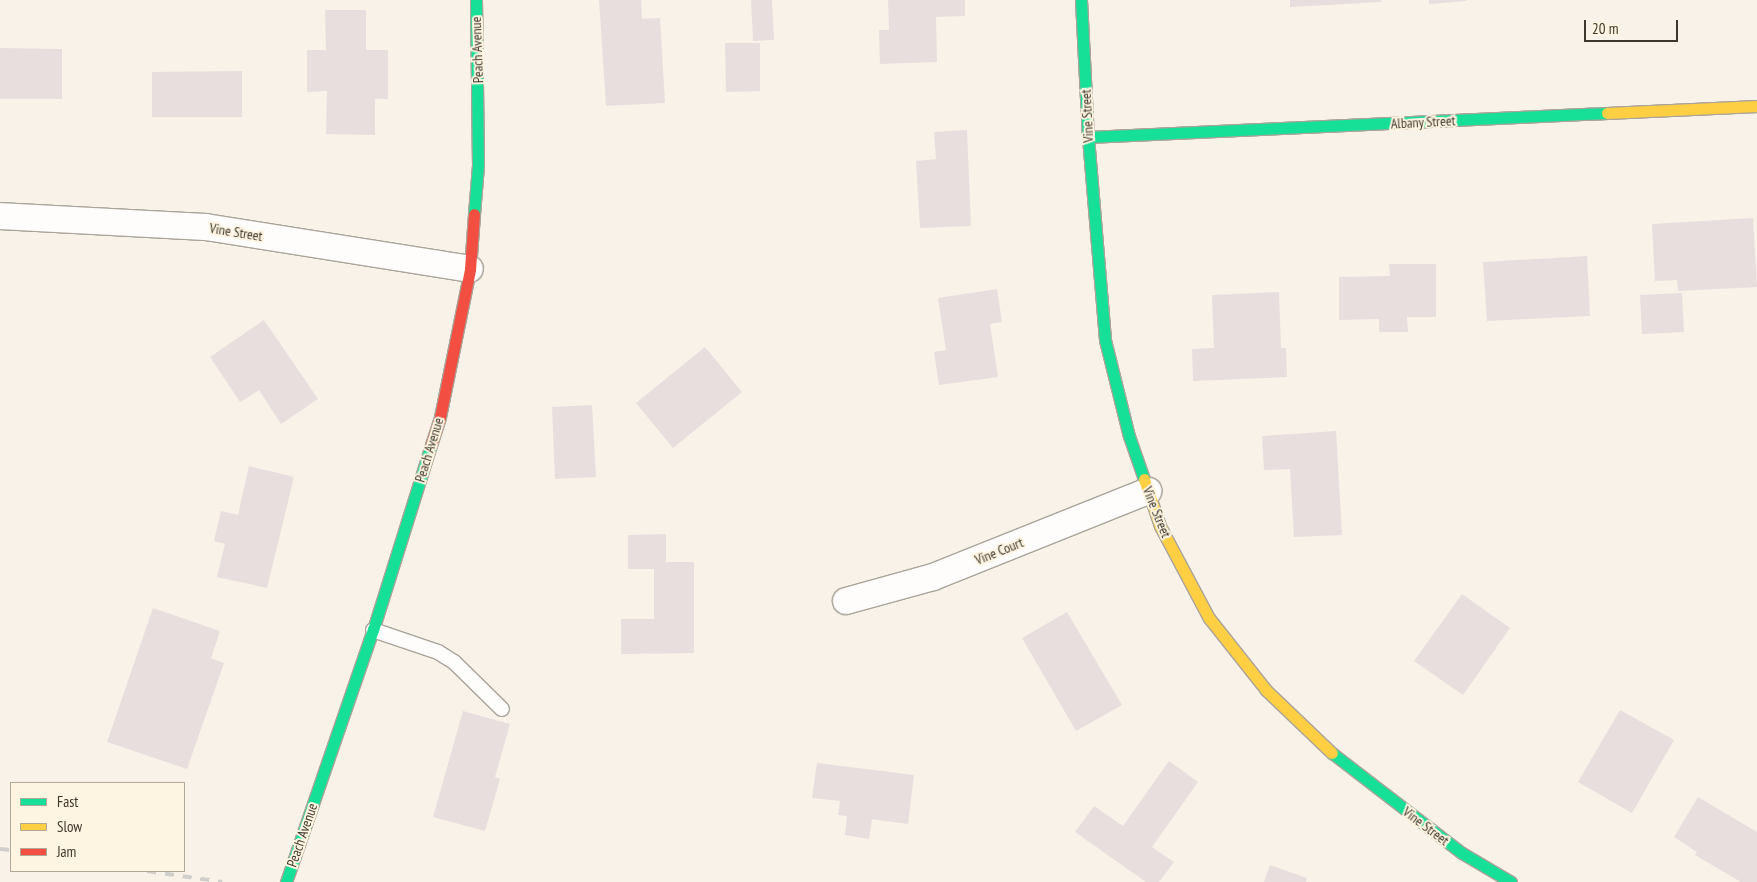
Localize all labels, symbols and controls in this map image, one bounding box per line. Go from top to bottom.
scale bar [1587,10,1681,42]
street label: Peach Avenue [467,16,487,84]
text: 20 m [1592,19,1618,38]
street label: Vine Street [1077,89,1097,143]
street label: Albany Street [1390,112,1456,132]
street label: Vine Street [208,220,264,244]
street label: Peach Avenue [411,416,447,484]
street label: Vine Street [1139,484,1175,540]
street label: Vine Court [972,534,1026,568]
legend [10,782,185,872]
text: Fast [57,792,78,811]
street label: Peach Avenue [283,801,321,869]
street label: Vine Street [1400,803,1452,849]
text: Slow [57,817,82,836]
text: Jam [57,842,76,861]

